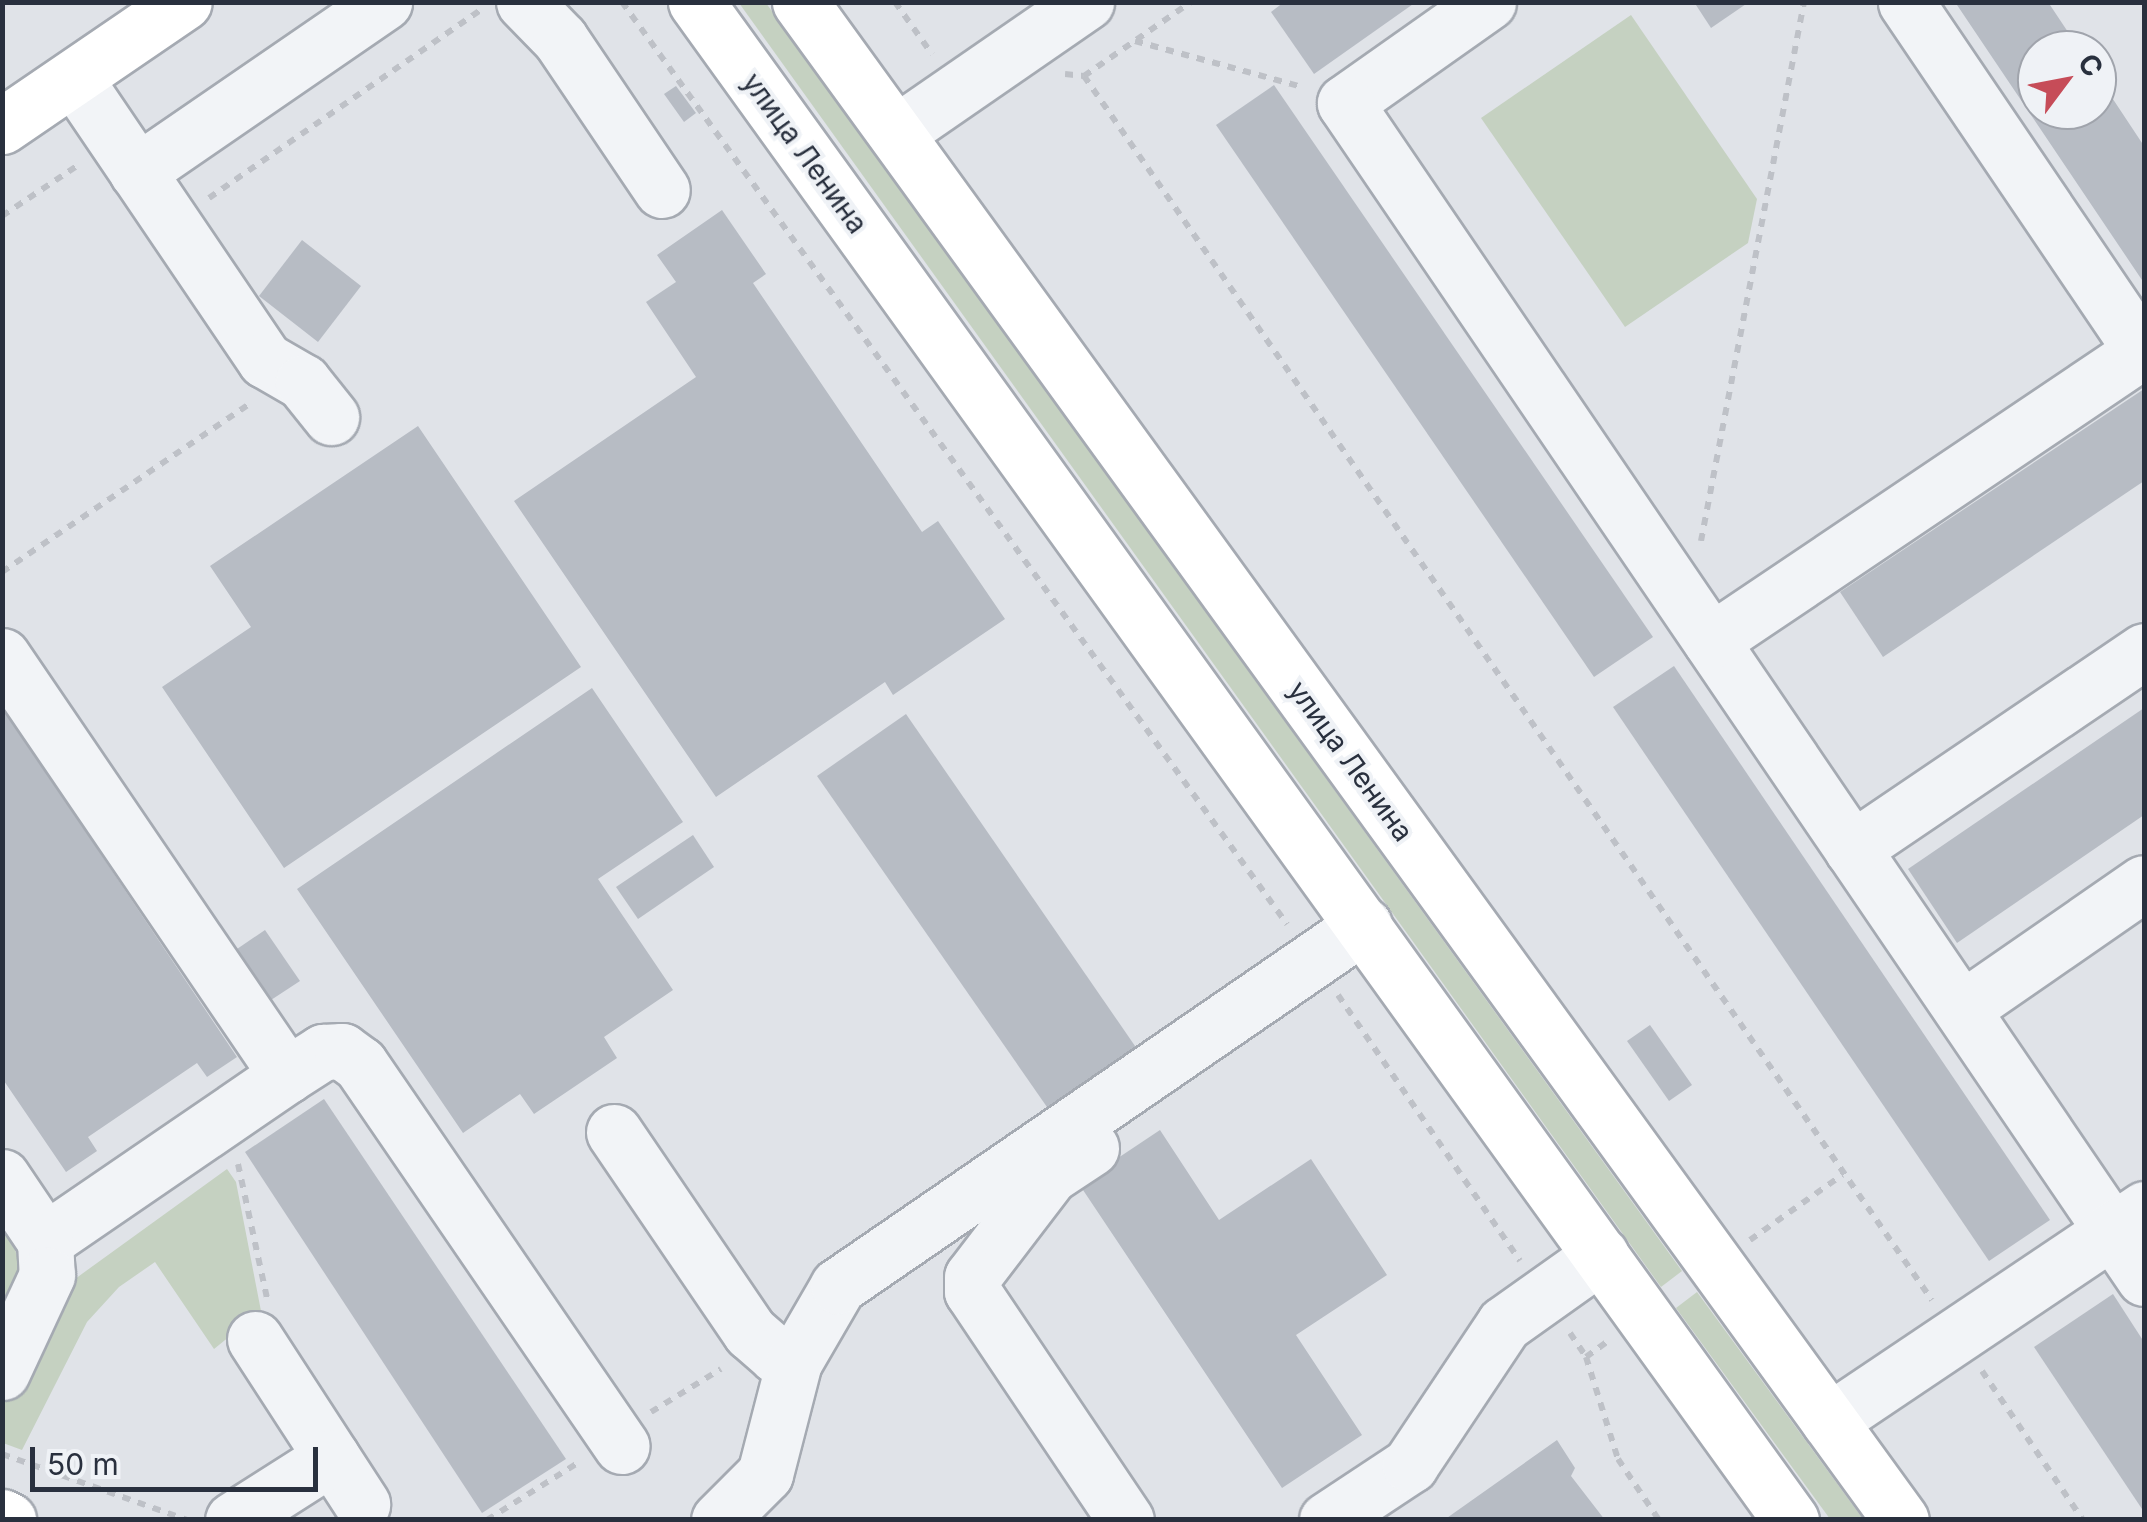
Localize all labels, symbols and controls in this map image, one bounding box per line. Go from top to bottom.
north arrow [2017,30,2117,130]
text: С [2071,47,2111,83]
street label: улица Ленина [736,66,874,240]
street label: улица Ленина [1282,674,1420,848]
scale bar [35,1427,322,1489]
text: 50 m [47,1446,119,1482]

